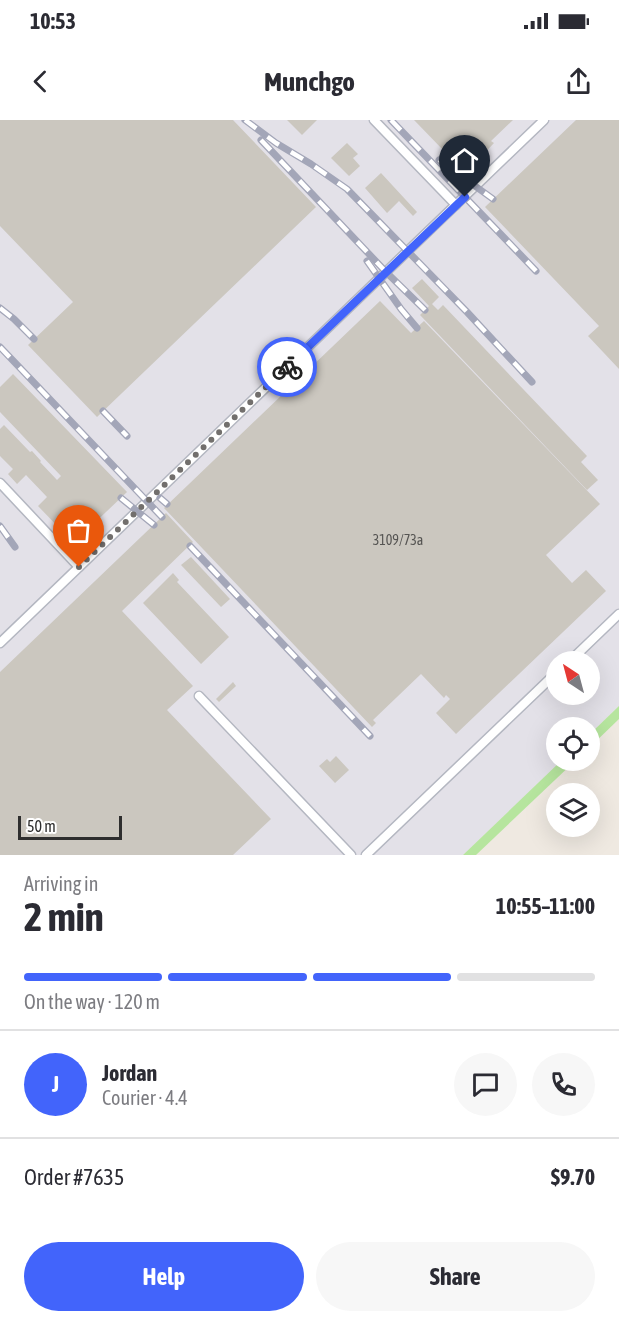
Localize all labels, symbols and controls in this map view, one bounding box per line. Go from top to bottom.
text: 10:53 [30,8,76,34]
icon: back [24,65,57,98]
icon: share [562,65,595,98]
text: Munchgo [264,66,355,97]
pin [439,135,490,197]
icon: home [448,144,481,177]
courier [257,337,317,397]
icon: bike [271,351,304,384]
pin [53,505,104,567]
icon: bag [62,514,95,547]
house number: 3109/73a [373,532,423,548]
north arrow [546,651,600,705]
map controls [546,651,600,837]
button: locate [546,717,600,771]
button: layers [546,783,600,837]
scale bar [18,813,122,840]
text: 50 m [27,817,56,835]
text: Arriving in [24,872,98,895]
text: 10:55–11:00 [496,893,595,919]
text: 2 min [24,895,104,939]
text: On the way · 120 m [24,990,160,1013]
button: chat [454,1053,517,1116]
button: phone [532,1053,595,1116]
text: Jordan [102,1060,157,1086]
text: J [52,1071,59,1097]
text: Courier · 4.4 [102,1086,188,1109]
text: Order #7635 [24,1164,124,1190]
text: $9.70 [551,1164,595,1190]
button: Help [24,1242,304,1311]
button: Share [316,1242,595,1311]

